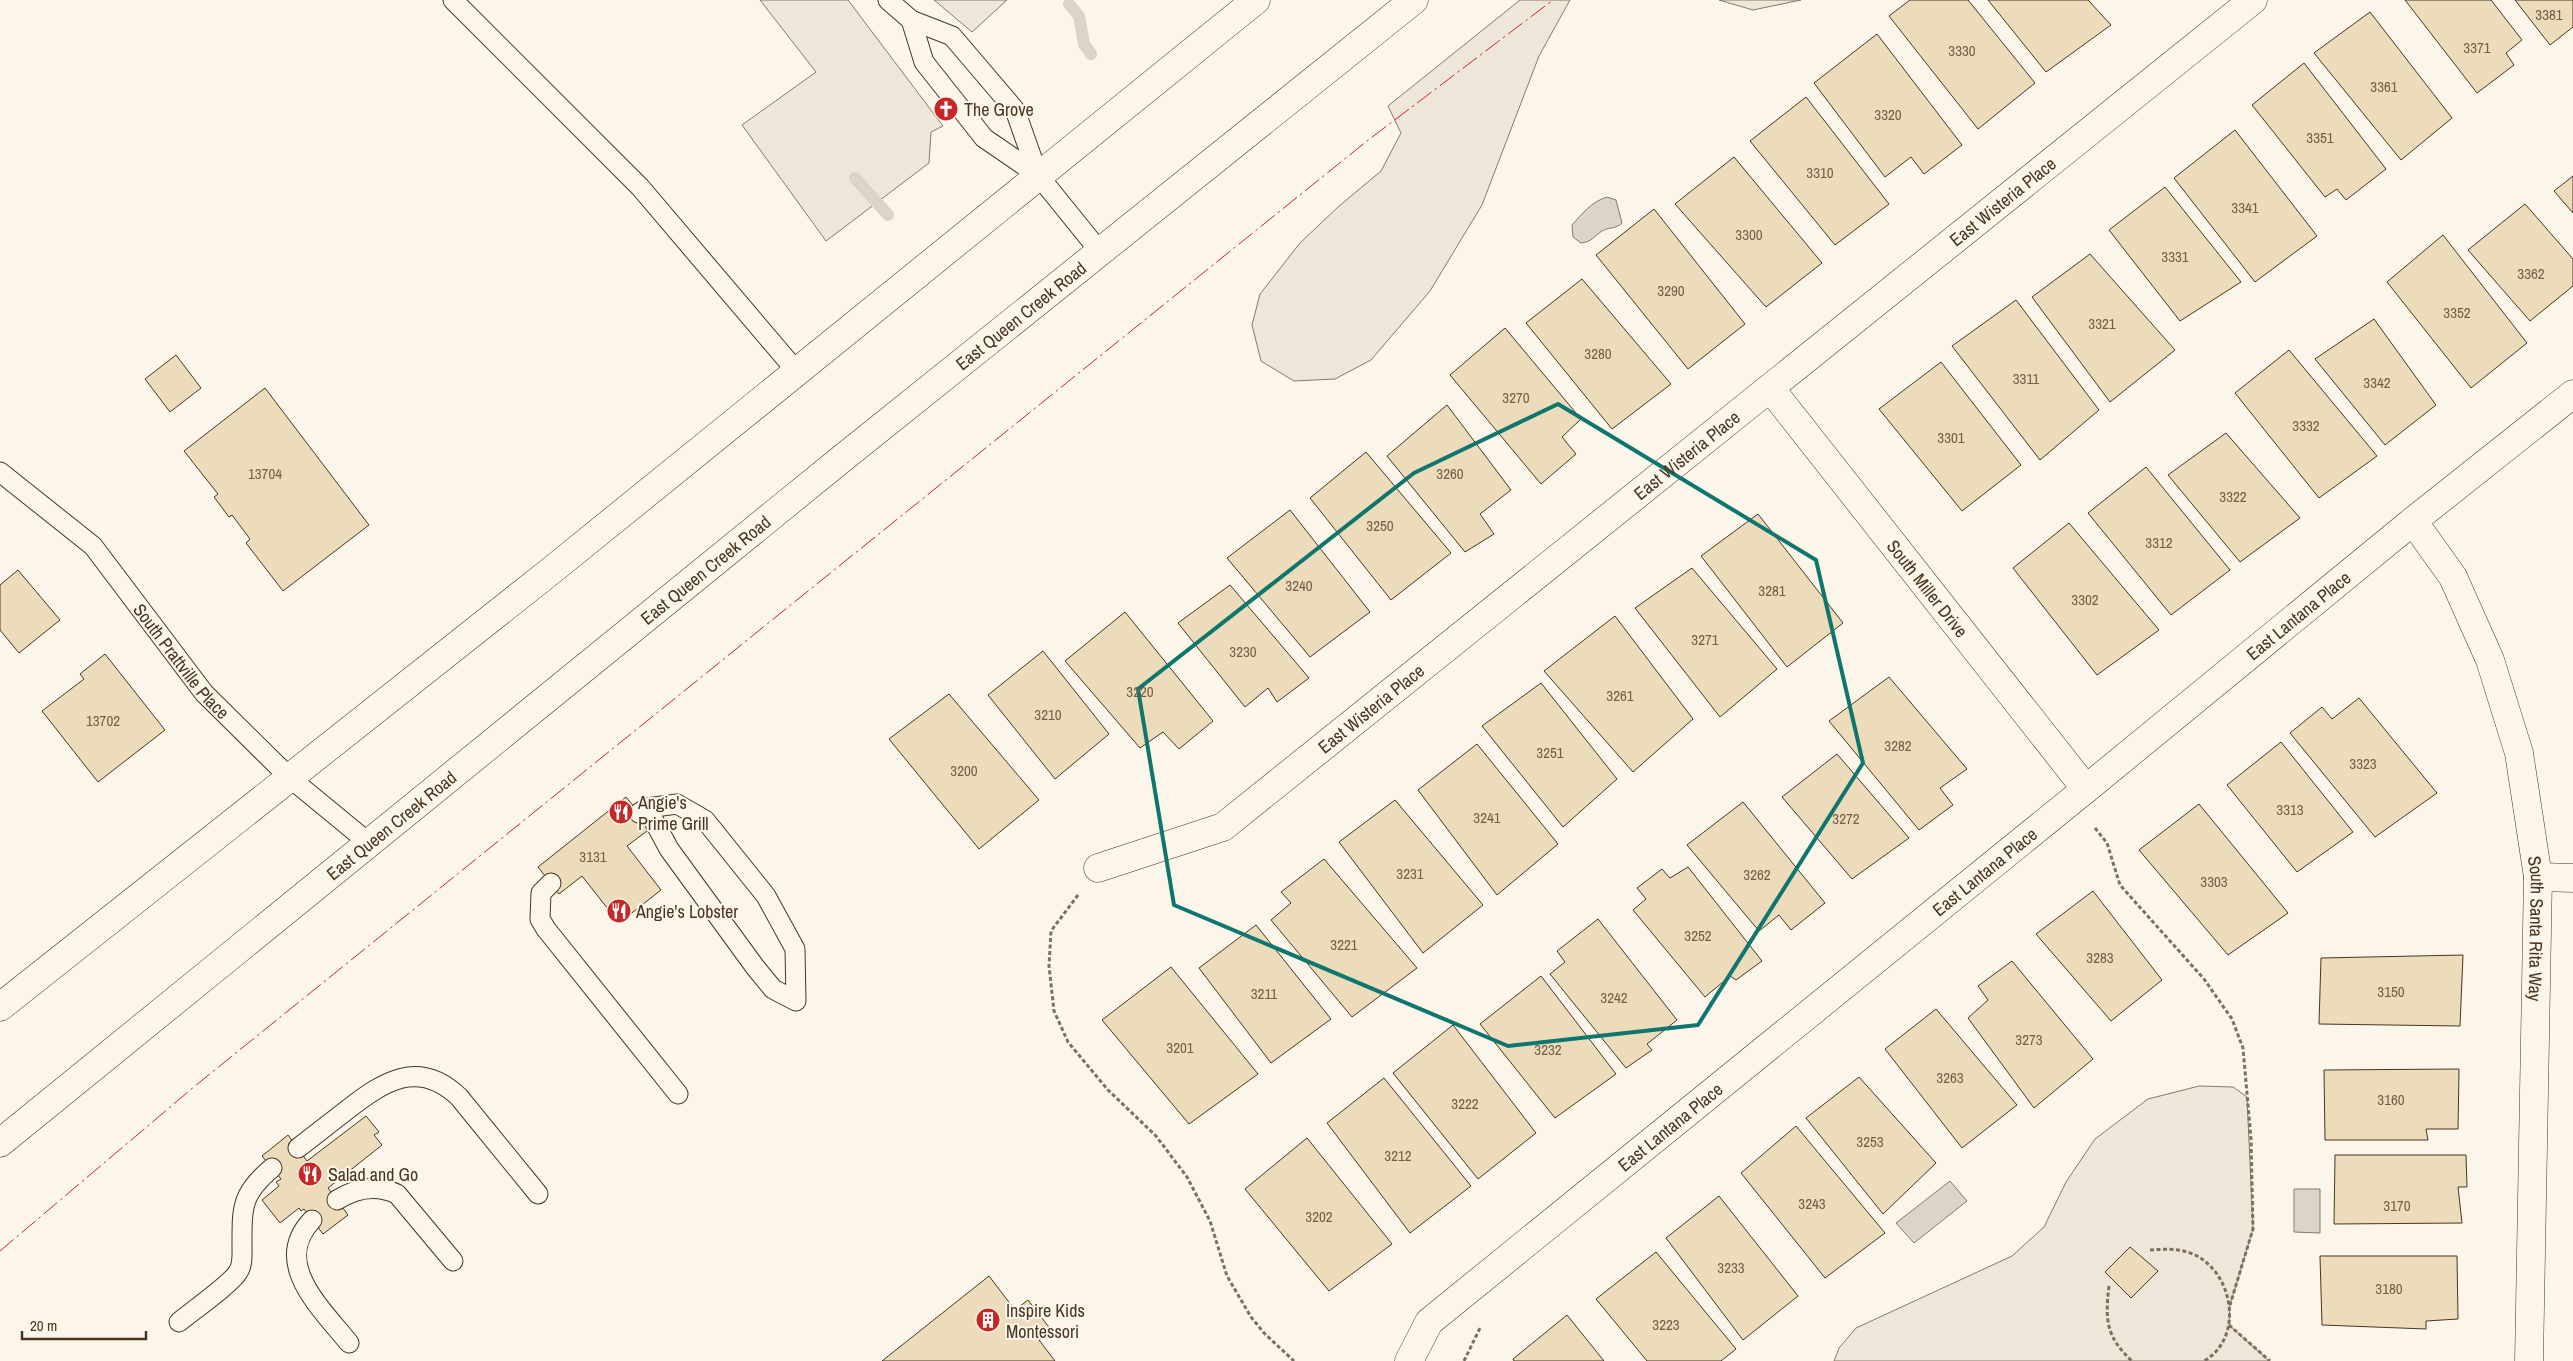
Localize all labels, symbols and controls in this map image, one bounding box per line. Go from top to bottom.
house number: 3381 [2535,4,2563,25]
house number: 3371 [2463,37,2491,58]
house number: 3330 [1948,40,1976,61]
house number: 3361 [2370,76,2398,97]
church icon: The Grove [933,96,959,122]
place label: The Grove [964,97,1034,122]
house number: 3320 [1874,104,1902,125]
house number: 3351 [2306,127,2334,148]
street label: East Wisteria Place [1944,151,2061,252]
house number: 3310 [1806,162,1834,183]
house number: 3341 [2231,197,2259,218]
house number: 3300 [1735,224,1763,245]
house number: 3331 [2161,246,2189,267]
street label: East Queen Creek Road [950,255,1091,375]
house number: 3362 [2517,263,2545,284]
house number: 3290 [1657,280,1685,301]
house number: 3352 [2443,302,2471,323]
house number: 3321 [2088,313,2116,334]
house number: 3280 [1584,343,1612,364]
house number: 3311 [2013,368,2039,389]
house number: 3342 [2363,372,2391,393]
house number: 3270 [1502,387,1530,408]
street label: East Wisteria Place [1628,404,1745,505]
house number: 3332 [2292,415,2320,436]
house number: 3301 [1937,427,1965,448]
house number: 13704 [248,463,282,484]
house number: 3260 [1436,463,1464,484]
house number: 3322 [2219,486,2247,507]
street label: East Queen Creek Road [635,509,776,630]
house number: 3250 [1366,515,1394,536]
house number: 3312 [2145,532,2173,553]
street label: South Miller Drive [1881,534,1974,642]
street label: East Lantana Place [2241,565,2356,666]
house number: 3240 [1285,575,1313,596]
house number: 3281 [1758,580,1786,601]
house number: 3302 [2071,589,2099,610]
street label: South Prattville Place [128,598,235,724]
house number: 3271 [1691,629,1719,650]
house number: 3230 [1229,641,1257,662]
street label: East Wisteria Place [1312,658,1429,759]
house number: 3220 [1126,681,1154,702]
house number: 3261 [1606,685,1634,706]
house number: 3210 [1034,704,1062,725]
house number: 13702 [86,710,120,731]
house number: 3282 [1884,735,1912,756]
house number: 3251 [1536,742,1564,763]
house number: 3323 [2349,753,2377,774]
house number: 3200 [950,760,978,781]
street label: East Queen Creek Road [321,765,461,886]
place label: Angie's Prime Grill [637,790,709,836]
restaurant icon: Angie's Prime Grill [608,799,634,825]
house number: 3313 [2276,799,2304,820]
house number: 3241 [1473,807,1501,828]
house number: 3272 [1832,808,1860,829]
street label: East Lantana Place [1927,821,2042,922]
house number: 3131 [579,846,607,867]
street label: South Santa Rita Way [2522,854,2551,1002]
house number: 3231 [1396,863,1424,884]
house number: 3262 [1743,864,1771,885]
house number: 3303 [2200,871,2228,892]
restaurant icon: Angie's Lobster [606,898,632,924]
place label: Angie's Lobster [635,899,738,924]
house number: 3252 [1684,925,1712,946]
house number: 3221 [1330,934,1358,955]
house number: 3283 [2086,947,2114,968]
house number: 3150 [2377,981,2405,1002]
house number: 3211 [1251,983,1277,1004]
house number: 3242 [1600,987,1628,1008]
house number: 3273 [2015,1029,2043,1050]
house number: 3201 [1166,1037,1194,1058]
house number: 3232 [1534,1039,1562,1060]
house number: 3263 [1936,1067,1964,1088]
street label: East Lantana Place [1612,1077,1728,1177]
house number: 3160 [2377,1089,2405,1110]
house number: 3222 [1451,1093,1479,1114]
house number: 3253 [1856,1131,1884,1152]
house number: 3212 [1384,1145,1412,1166]
restaurant icon: Salad and Go [297,1161,323,1187]
place label: Salad and Go [328,1162,418,1187]
house number: 3243 [1798,1193,1826,1214]
house number: 3170 [2383,1195,2411,1216]
house number: 3202 [1305,1206,1333,1227]
house number: 3233 [1717,1257,1745,1278]
house number: 3180 [2375,1278,2403,1299]
place label: Inspire Kids Montessori [1006,1298,1085,1344]
building icon: Inspire Kids Montessori [975,1307,1001,1333]
scale bar [22,1308,146,1340]
house number: 3223 [1652,1314,1680,1335]
text: 20 m [30,1315,57,1336]

